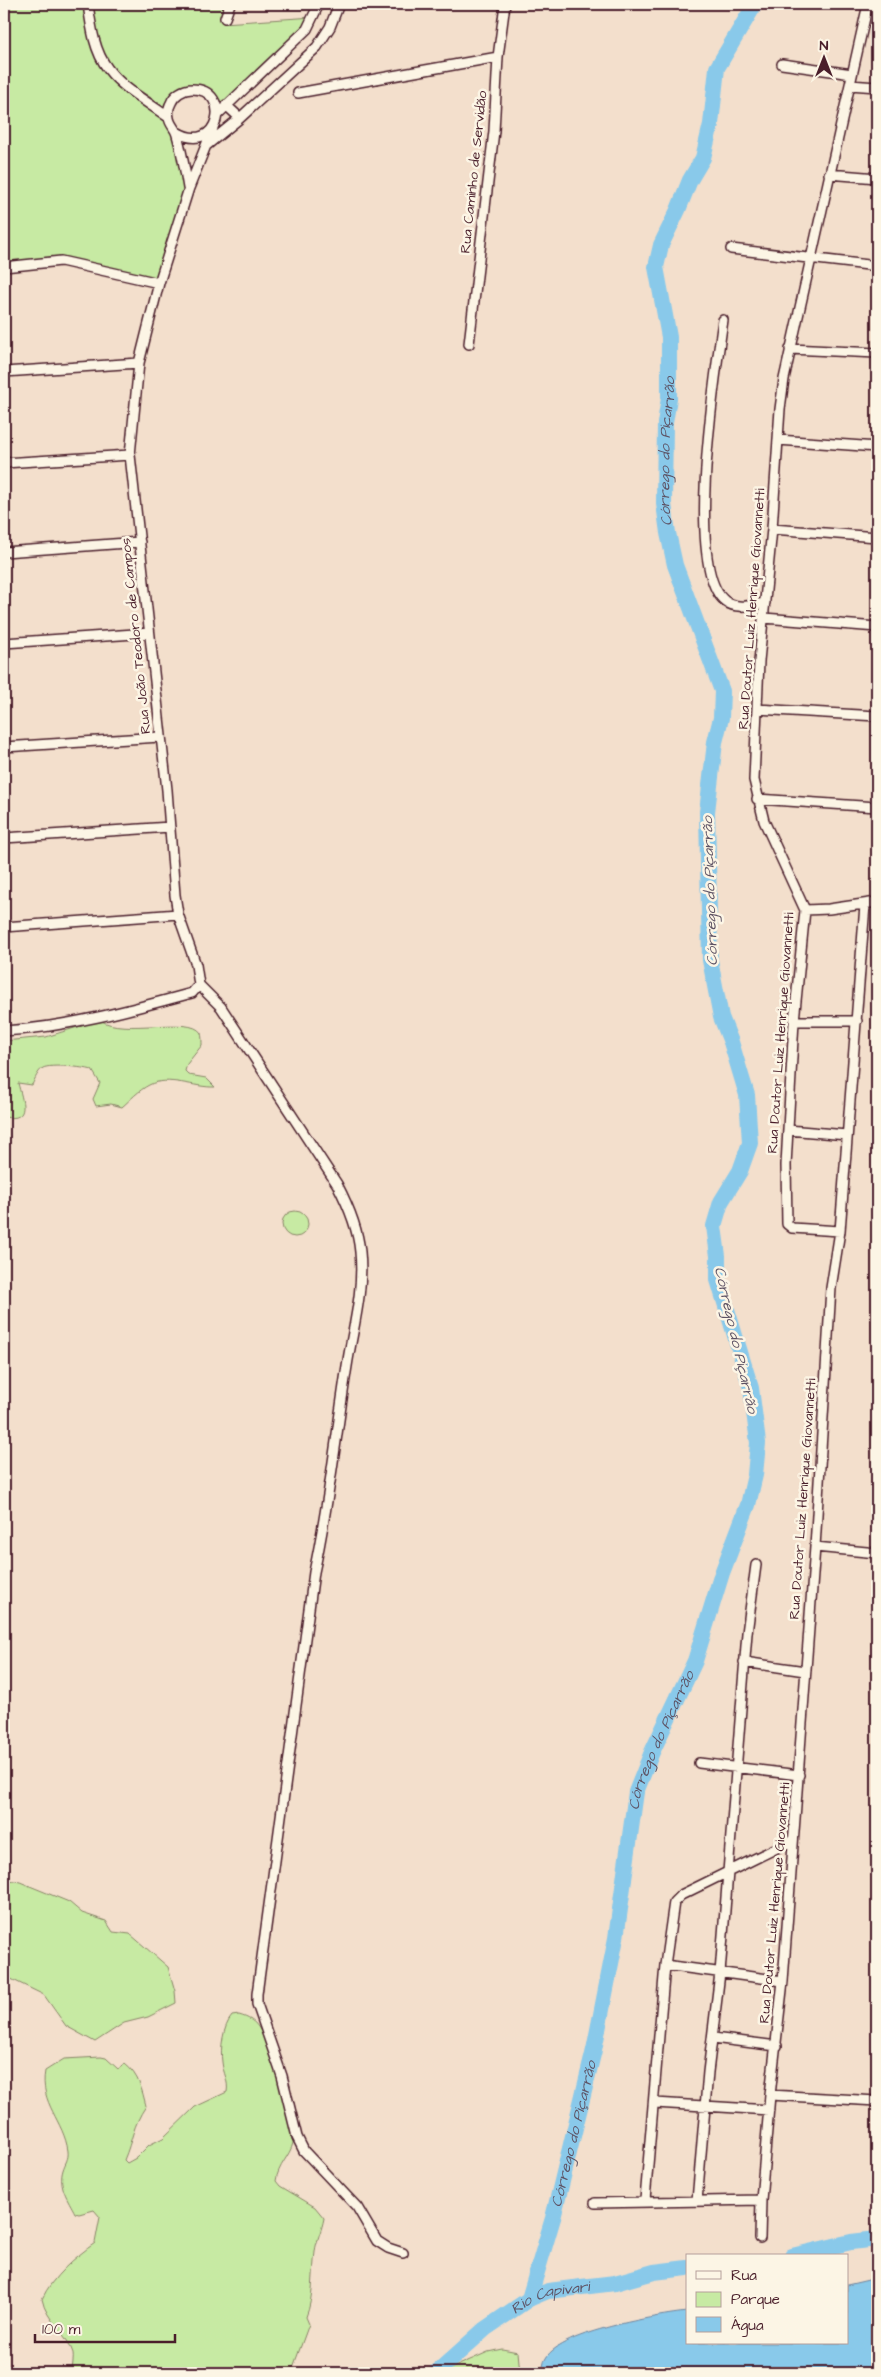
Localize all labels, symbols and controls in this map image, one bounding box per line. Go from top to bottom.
north arrow [798,32,848,82]
text: N [820,36,829,56]
street label: Rua Caminho de Servidão [456,90,493,254]
water label: Córrego do Piçarrão [653,375,680,527]
street label: Rua Doutor Luiz Henrique Giovannetti [734,488,770,730]
street label: Rua João Teodoro de Campos [116,537,156,735]
water label: Córrego do Piçarrão [697,814,724,966]
street label: Rua Doutor Luiz Henrique Giovannetti [763,912,799,1154]
water label: Córrego do Piçarrão [708,1265,763,1417]
street label: Rua Doutor Luiz Henrique Giovannetti [785,1378,821,1620]
water label: Córrego do Piçarrão [623,1666,700,1811]
street label: Rua Doutor Luiz Henrique Giovannetti [755,1782,795,2024]
water label: Córrego do Piçarrão [546,2057,602,2209]
legend [686,2254,848,2344]
text: Rua [731,2265,757,2286]
water label: Rio Capivari [506,2275,592,2319]
text: Parque [731,2289,780,2310]
scale bar [35,2312,175,2344]
text: Água [731,2315,764,2337]
text: 100 m [42,2319,81,2340]

